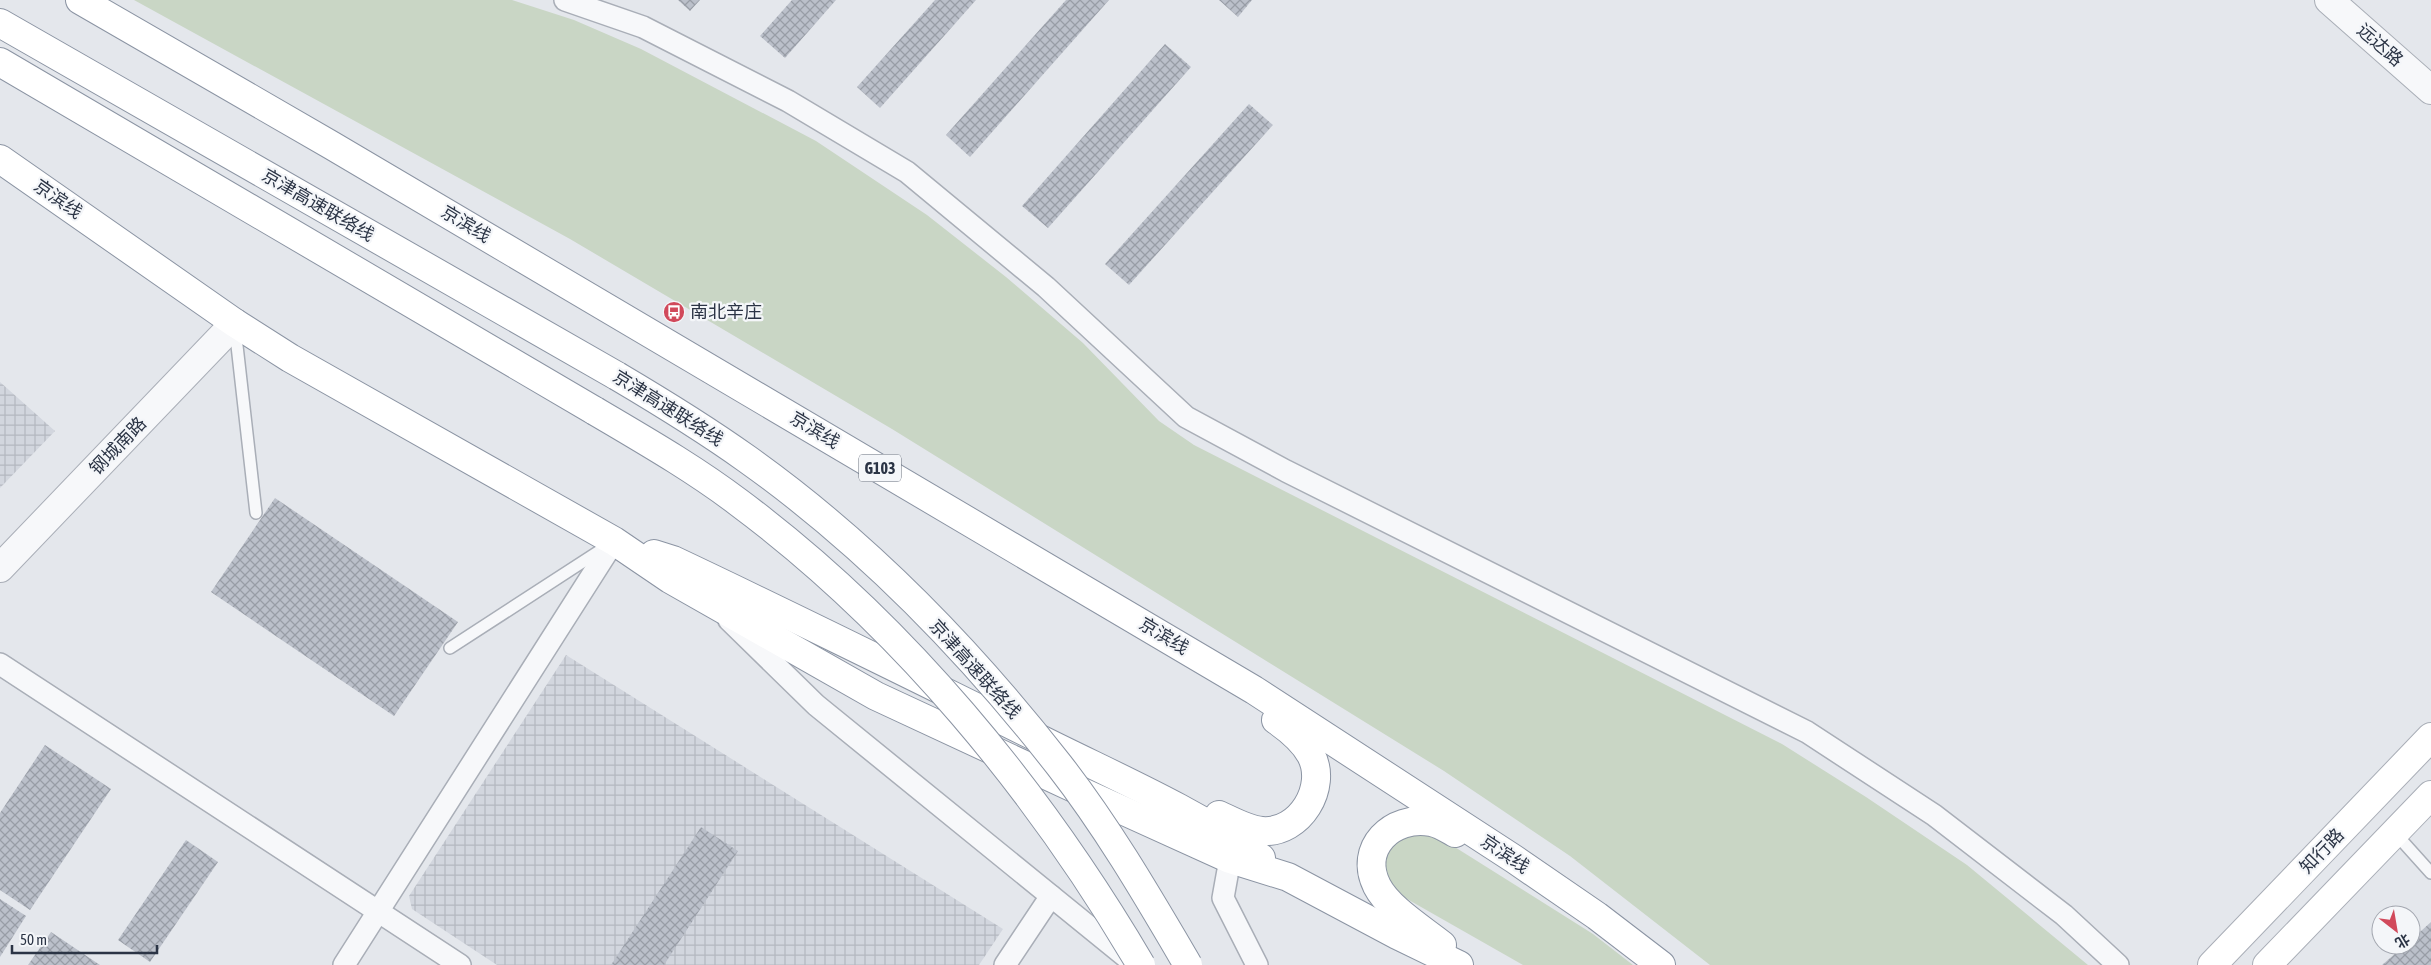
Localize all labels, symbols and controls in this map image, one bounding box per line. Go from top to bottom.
street label: 远达路 [2353,19,2408,70]
street label: 京津高速联络线 [258,164,378,245]
street label: 京滨线 [30,175,86,223]
street label: 京滨线 [438,201,495,246]
bus stop icon: 南北辛庄 [662,300,686,324]
place label: 南北辛庄 [690,301,762,322]
street label: 京津高速联络线 [609,365,727,450]
street label: 京滨线 [787,407,844,452]
street label: 钢城南路 [85,412,150,479]
road number: G103 [859,454,901,482]
street label: 京滨线 [1136,613,1193,658]
street label: 京津高速联络线 [925,615,1025,723]
street label: 知行路 [2295,824,2348,877]
street label: 京滨线 [1477,830,1534,877]
north arrow [2371,905,2421,955]
scale bar [12,922,158,954]
text: 50 m [20,931,47,948]
text: 北 [2393,931,2413,952]

